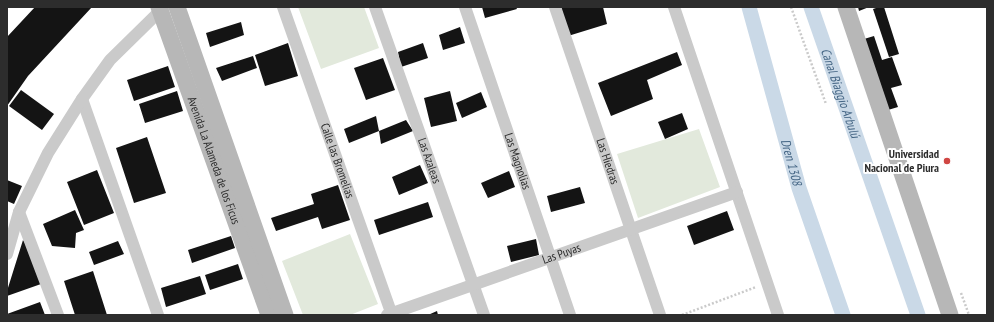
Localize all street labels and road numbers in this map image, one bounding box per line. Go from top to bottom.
street label: Avenida La Alameda de los Ficus [185,95,244,226]
street label: Calle las Bromelias [318,121,358,200]
street label: Las Magnolias [502,131,535,191]
street label: Las Azaleas [415,136,445,185]
street label: Las Hiedras [593,136,623,186]
street label: Las Puyas [540,239,583,267]

